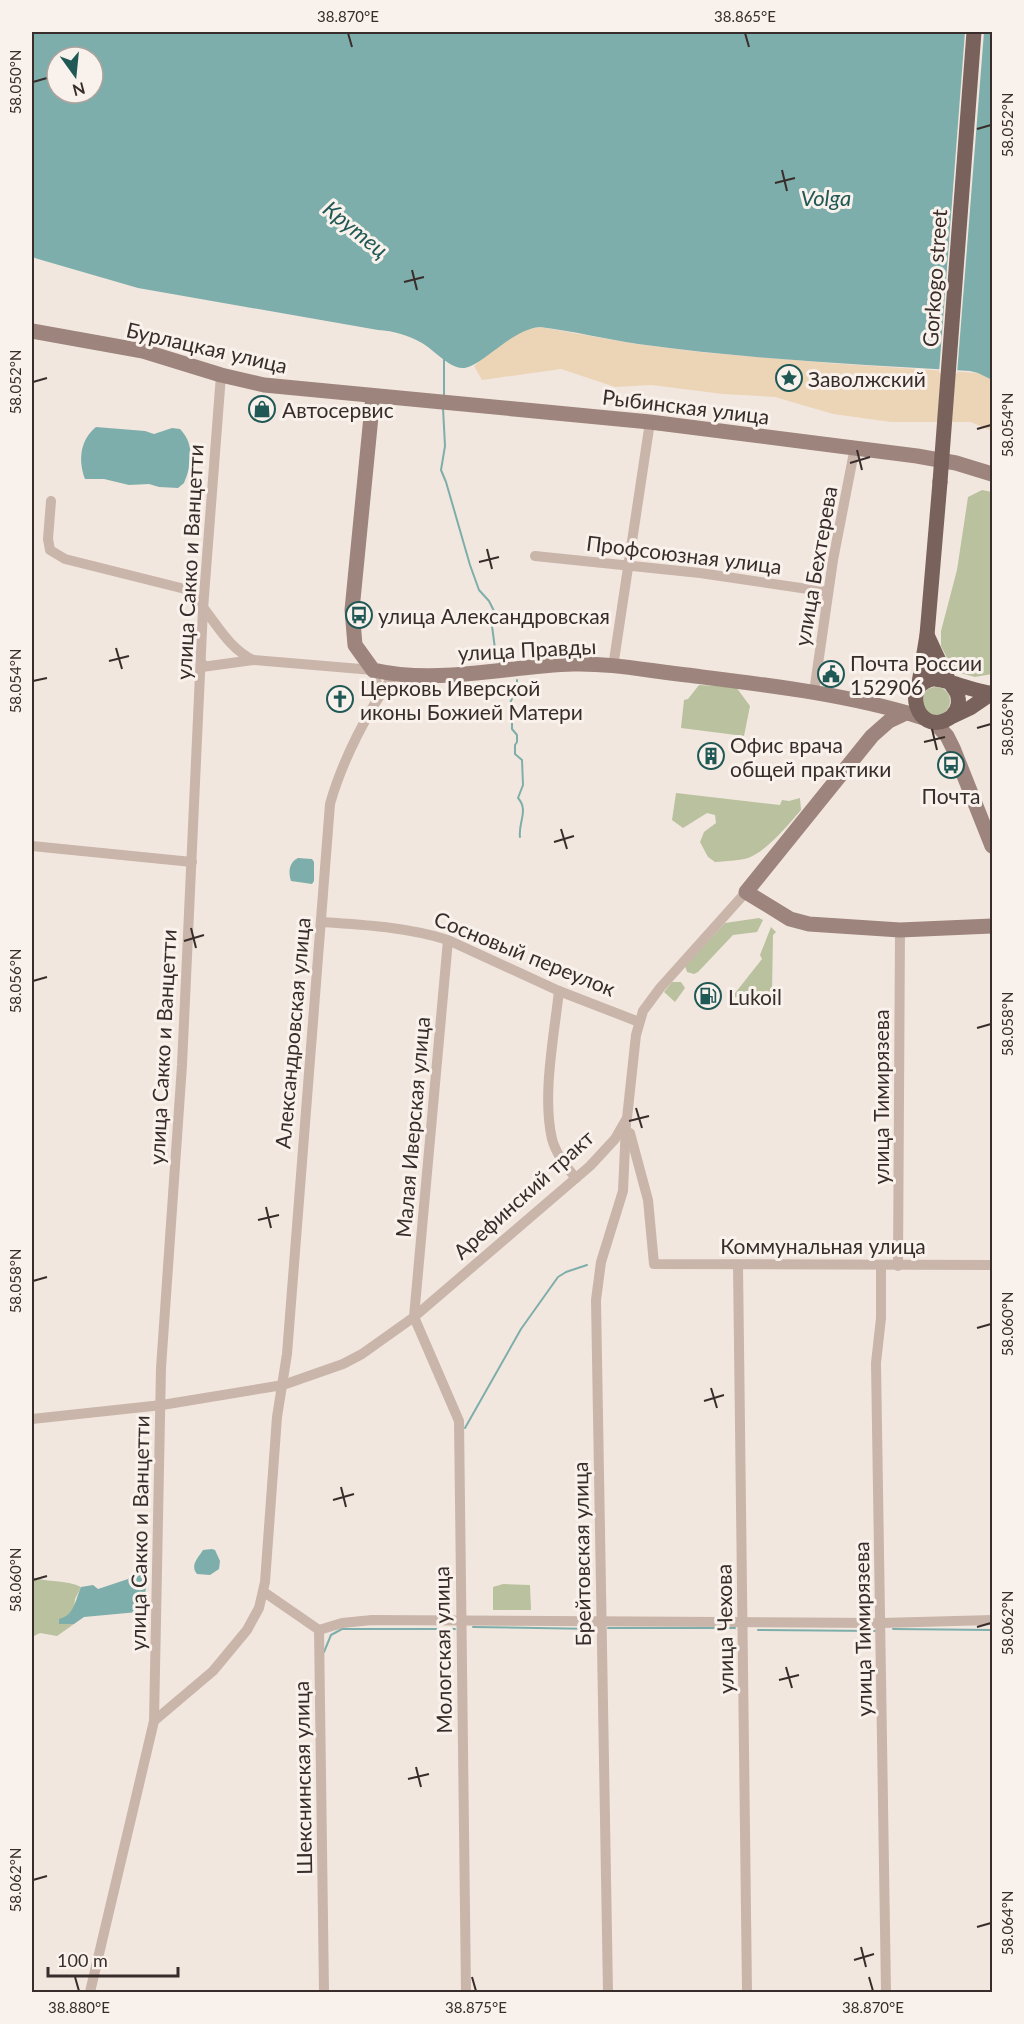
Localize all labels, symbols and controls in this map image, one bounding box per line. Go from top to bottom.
text: 38.870°E [317,7,379,25]
text: 38.865°E [714,7,776,25]
north arrow [45,45,105,105]
text: 58.050°N [6,50,24,114]
text: N [71,79,87,101]
text: 58.052°N [998,93,1016,157]
water label: Volga [801,184,851,211]
water label: Крутец [318,195,394,263]
street label: Gorkogo street [917,208,951,348]
street label: Бурлацкая улица [124,316,290,378]
text: 58.052°N [6,350,24,414]
place icon: Заволжский [774,363,804,393]
place label: Заволжский [808,366,926,391]
street label: Рыбинская улица [601,383,771,429]
text: 58.054°N [998,393,1016,457]
shop icon: Автосервис [247,394,277,424]
place label: Автосервис [282,397,394,422]
street label: улица Сакко и Ванцетти [170,444,208,680]
street label: улица Бехтерева [789,484,841,648]
street label: Профсоюзная улица [585,530,783,578]
bus stop icon: улица Александровская [344,600,374,630]
place label: улица Александровская [378,603,610,628]
street label: улица Правды [457,633,597,665]
text: 58.054°N [6,649,24,713]
place label: Почта России 152906 [850,650,982,699]
public building icon: Почта России 152906 [816,659,846,689]
place label: Церковь Иверской иконы Божией Матери [360,675,583,724]
church icon: Церковь Иверской иконы Божией Матери [325,684,355,714]
text: 58.056°N [998,692,1016,756]
place label: Офис врача общей практики [730,732,891,781]
building icon: Офис врача общей практики [696,741,726,771]
bus stop icon: Почта [936,750,966,780]
place label: Почта [922,783,980,808]
street label: Сосновый переулок [431,905,619,1001]
street label: Александровская улица [269,916,315,1150]
street label: улица Сакко и Ванцетти [143,929,181,1165]
text: 58.056°N [6,949,24,1013]
fuel station icon: Lukoil [693,981,723,1011]
place label: Lukoil [728,984,782,1009]
text: 58.058°N [998,992,1016,1056]
street label: улица Тимирязева [868,1009,893,1185]
street label: Малая Иверская улица [390,1016,434,1238]
street label: Арефинский тракт [448,1124,599,1264]
street label: Коммунальная улица [720,1233,926,1258]
text: 58.058°N [6,1249,24,1313]
text: 58.060°N [998,1292,1016,1356]
street label: улица Сакко и Ванцетти [124,1415,154,1651]
street label: Брейтовская улица [567,1461,595,1647]
street label: улица Тимирязева [848,1541,876,1717]
text: 58.060°N [6,1548,24,1612]
street label: улица Чехова [710,1564,738,1694]
street label: Мологская улица [428,1566,456,1734]
text: 58.062°N [998,1591,1016,1655]
street label: Шекснинская улица [288,1681,316,1875]
text: 58.062°N [6,1848,24,1912]
text: 58.064°N [998,1891,1016,1955]
scale bar [48,1940,178,1978]
text: 100 m [57,1949,108,1971]
text: 38.880°E [48,1998,110,2016]
text: 38.875°E [445,1998,507,2016]
text: 38.870°E [842,1998,904,2016]

